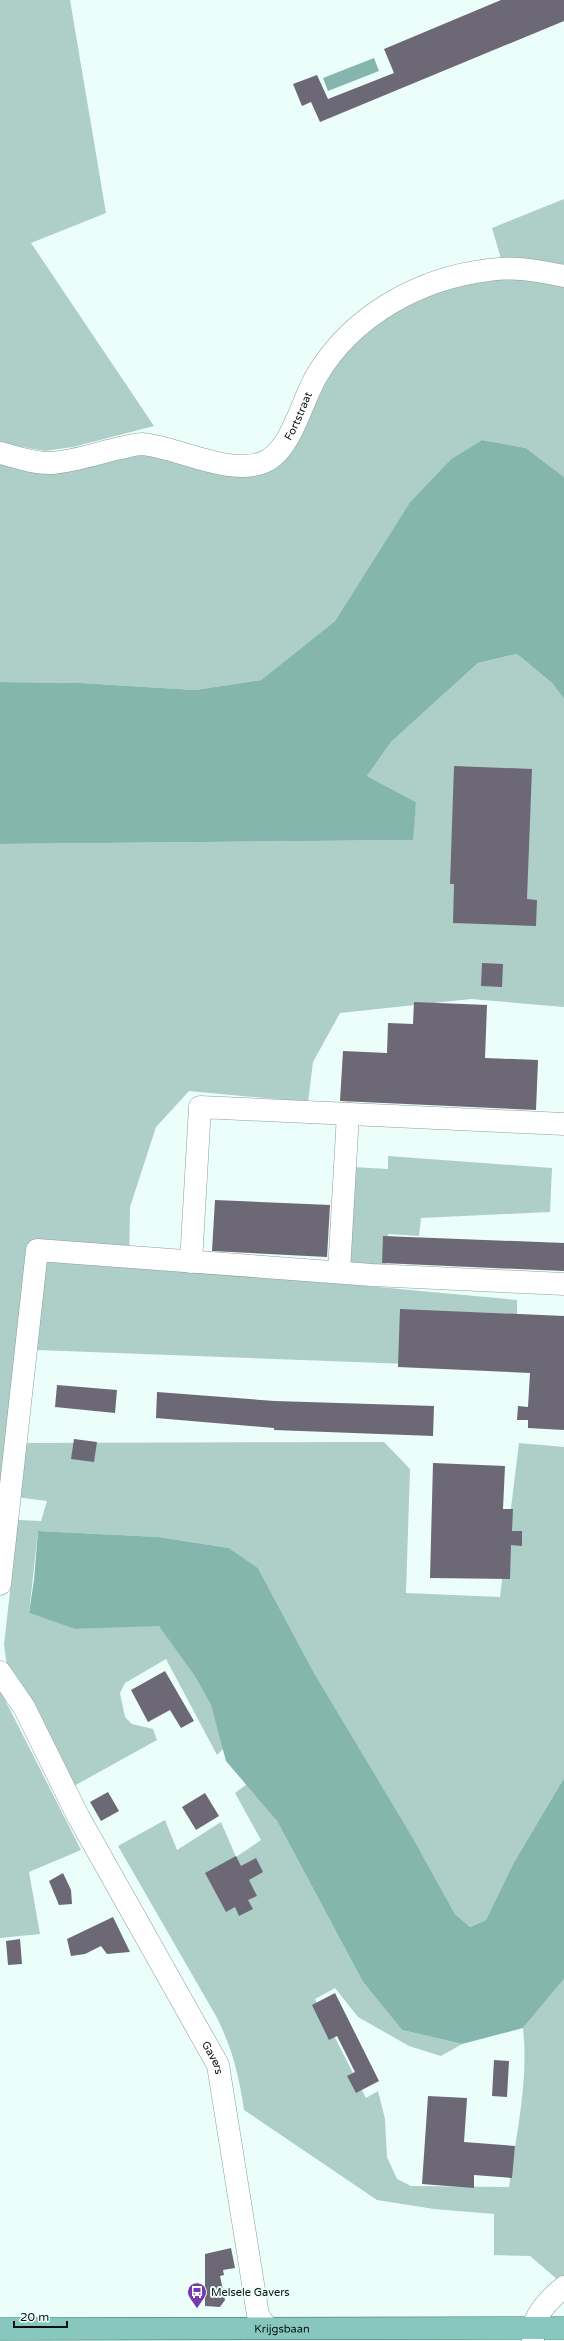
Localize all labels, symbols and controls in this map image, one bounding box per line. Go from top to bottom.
street label: Fortstraat [281,390,314,443]
street label: Gavers [199,2039,226,2075]
bus stop icon: Melsele Gavers [186,2281,208,2309]
place label: Melsele Gavers [211,2286,290,2299]
scale bar [14,2303,67,2329]
text: 20 m [20,2310,49,2324]
street label: Krijgsbaan [254,2322,310,2335]

